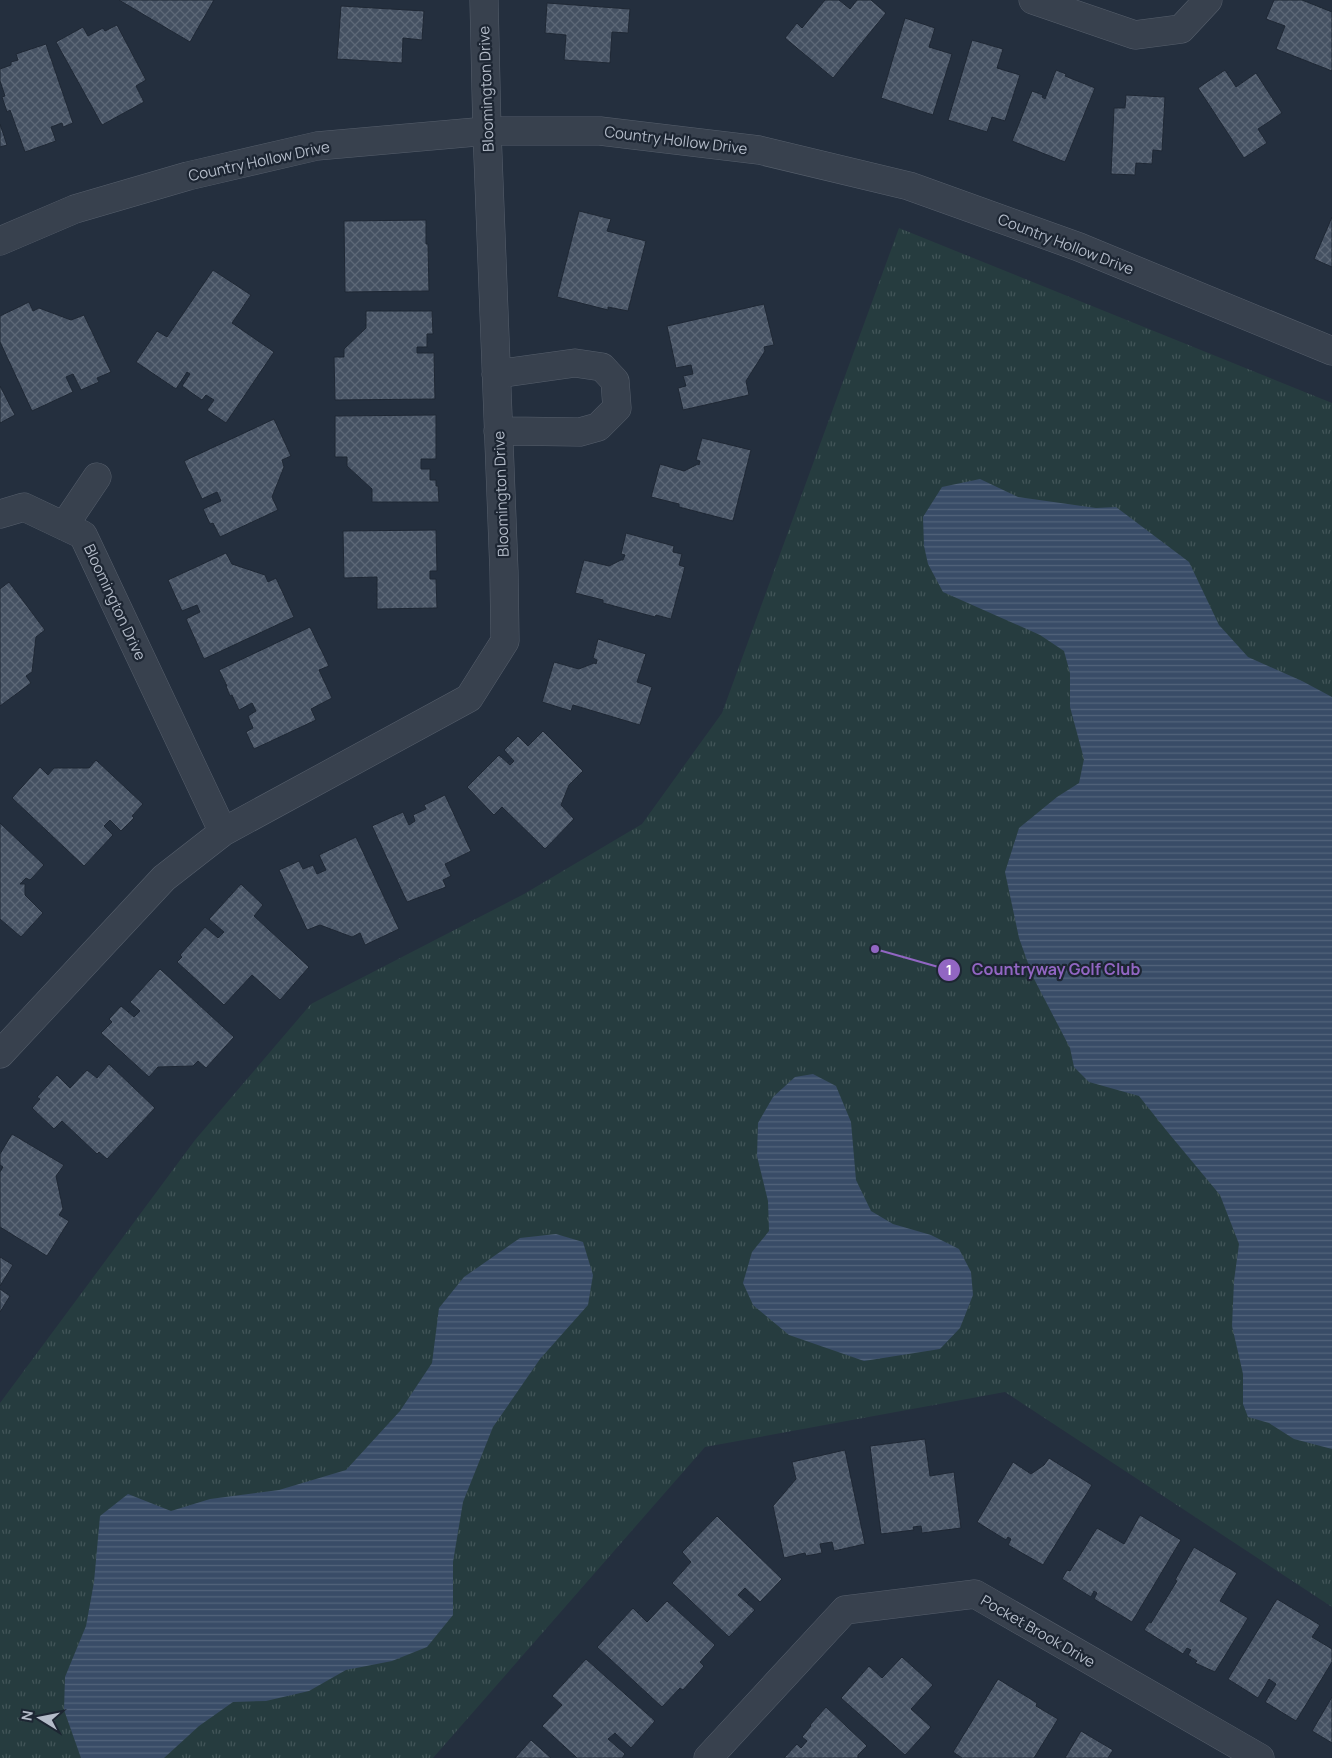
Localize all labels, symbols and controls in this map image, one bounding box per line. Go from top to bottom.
street label: Bloomington Drive [473,25,499,152]
street label: Country Hollow Drive [603,121,749,159]
street label: Country Hollow Drive [186,136,332,186]
street label: Country Hollow Drive [995,208,1137,280]
street label: Bloomington Drive [488,430,514,557]
street label: Bloomington Drive [79,540,151,664]
callout: Countryway Golf Club [937,954,1150,985]
text: Countryway Golf Club [972,958,1140,980]
text: 1 [946,959,952,980]
street label: Pocket Brook Drive [977,1590,1099,1672]
north arrow [15,1693,65,1743]
text: N [16,1709,37,1722]

